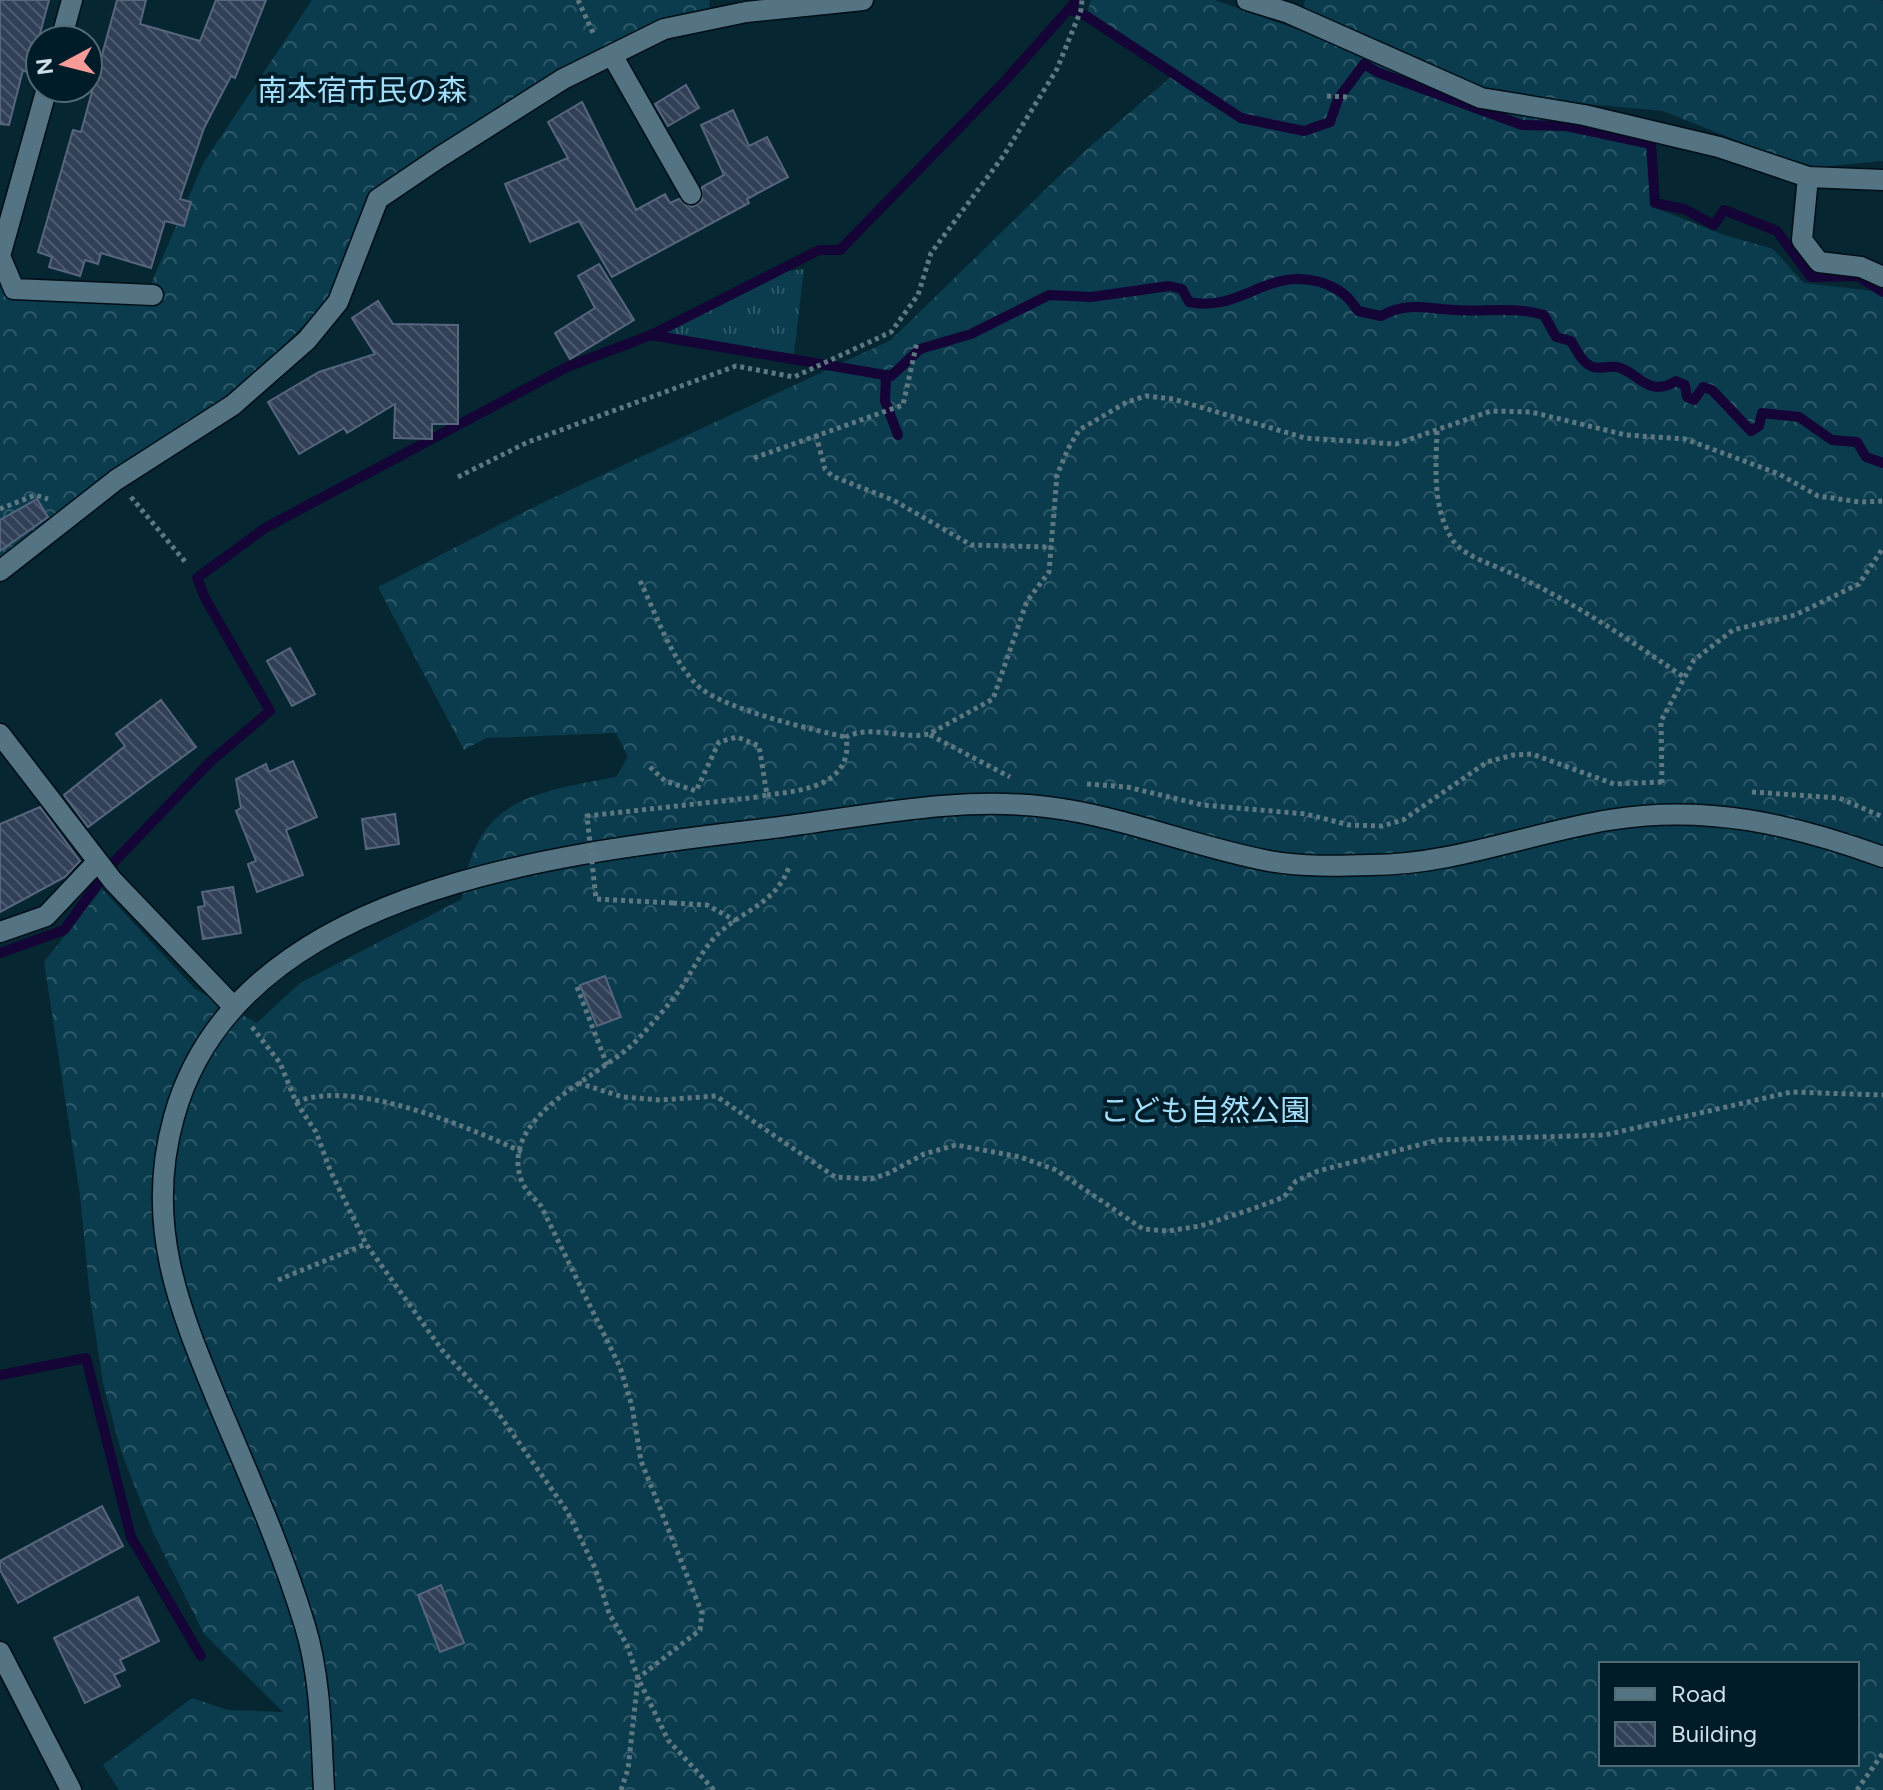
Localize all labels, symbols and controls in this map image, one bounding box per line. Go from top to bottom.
north arrow [24,24,104,104]
text: N [30,56,59,76]
park label: 南本宿市民の森 [257,72,467,109]
park label: こども自然公園 [1100,1092,1310,1129]
legend [1599,1662,1859,1766]
text: Road [1671,1679,1726,1708]
text: Building [1671,1719,1757,1748]

